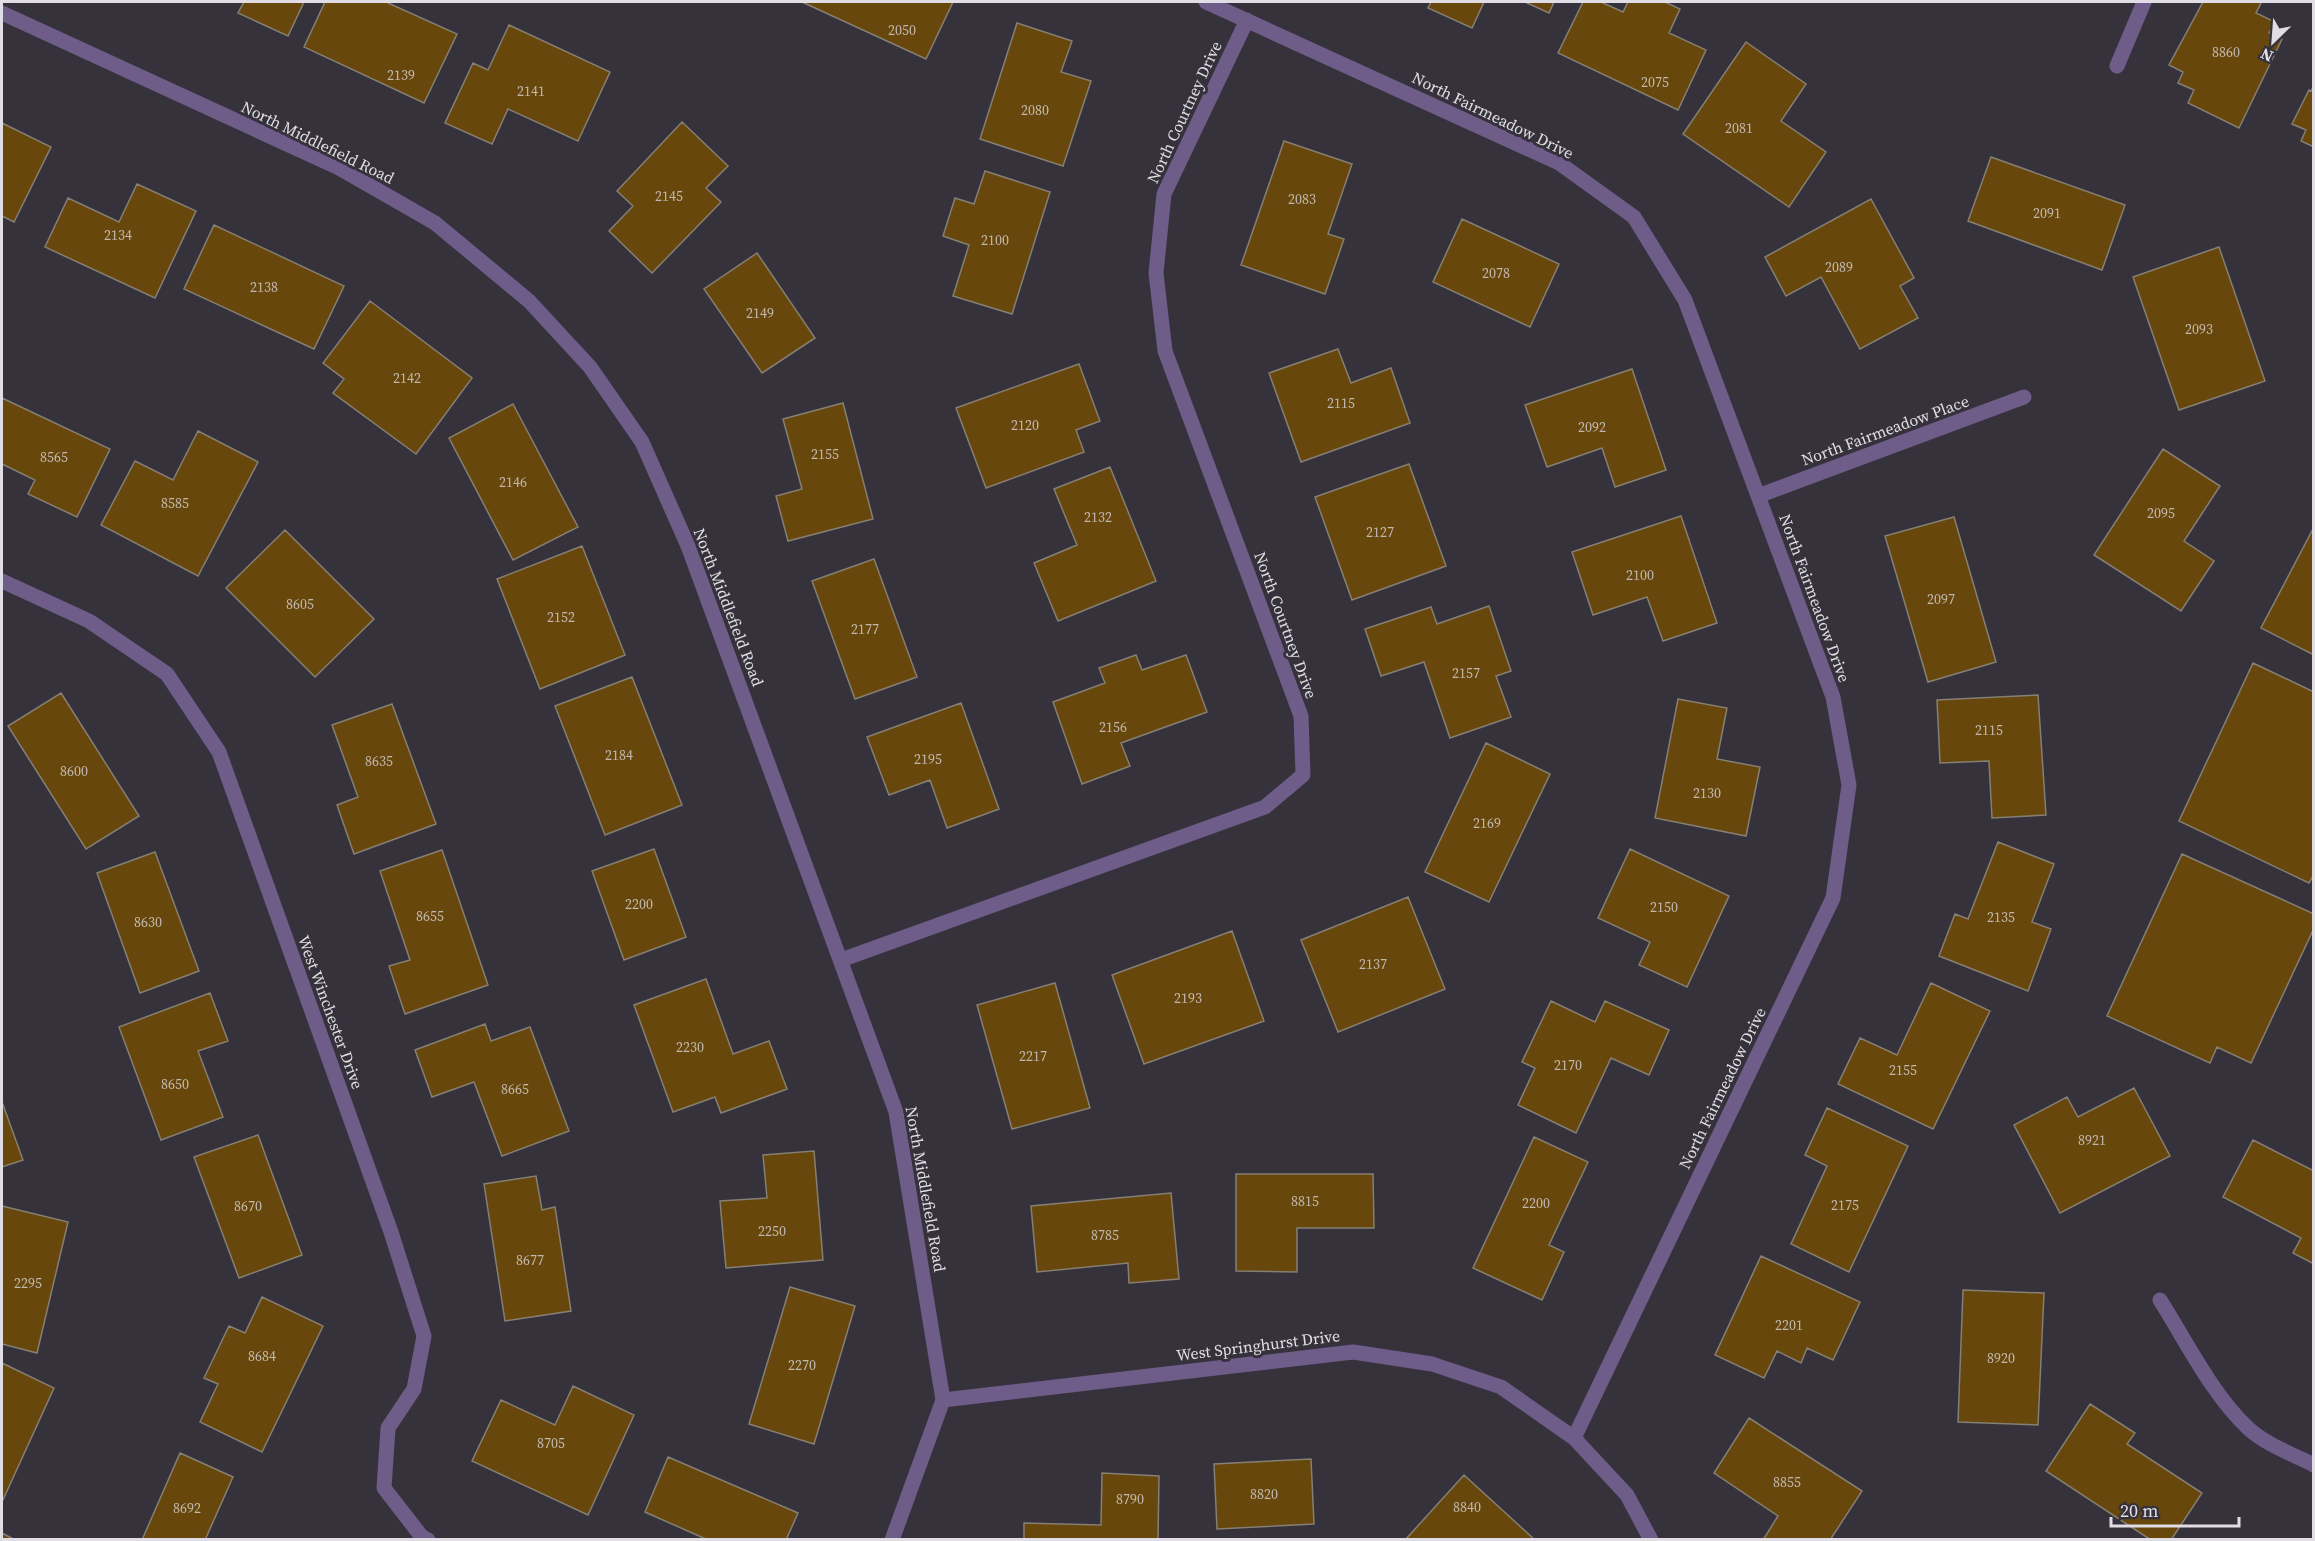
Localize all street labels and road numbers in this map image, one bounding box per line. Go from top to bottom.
street label: North Courtney Drive [1141,37,1227,187]
street label: North Fairmeadow Drive [1409,66,1577,164]
street label: North Middlefield Road [238,95,398,189]
street label: North Fairmeadow Place [1798,389,1972,471]
street label: North Fairmeadow Drive [1774,511,1856,685]
street label: North Middlefield Road [689,525,769,689]
street label: North Courtney Drive [1249,549,1323,701]
street label: West Winchester Drive [293,932,369,1092]
street label: North Fairmeadow Drive [1673,1004,1771,1172]
street label: North Middlefield Road [901,1105,951,1273]
street label: West Springhurst Drive [1175,1324,1341,1366]

